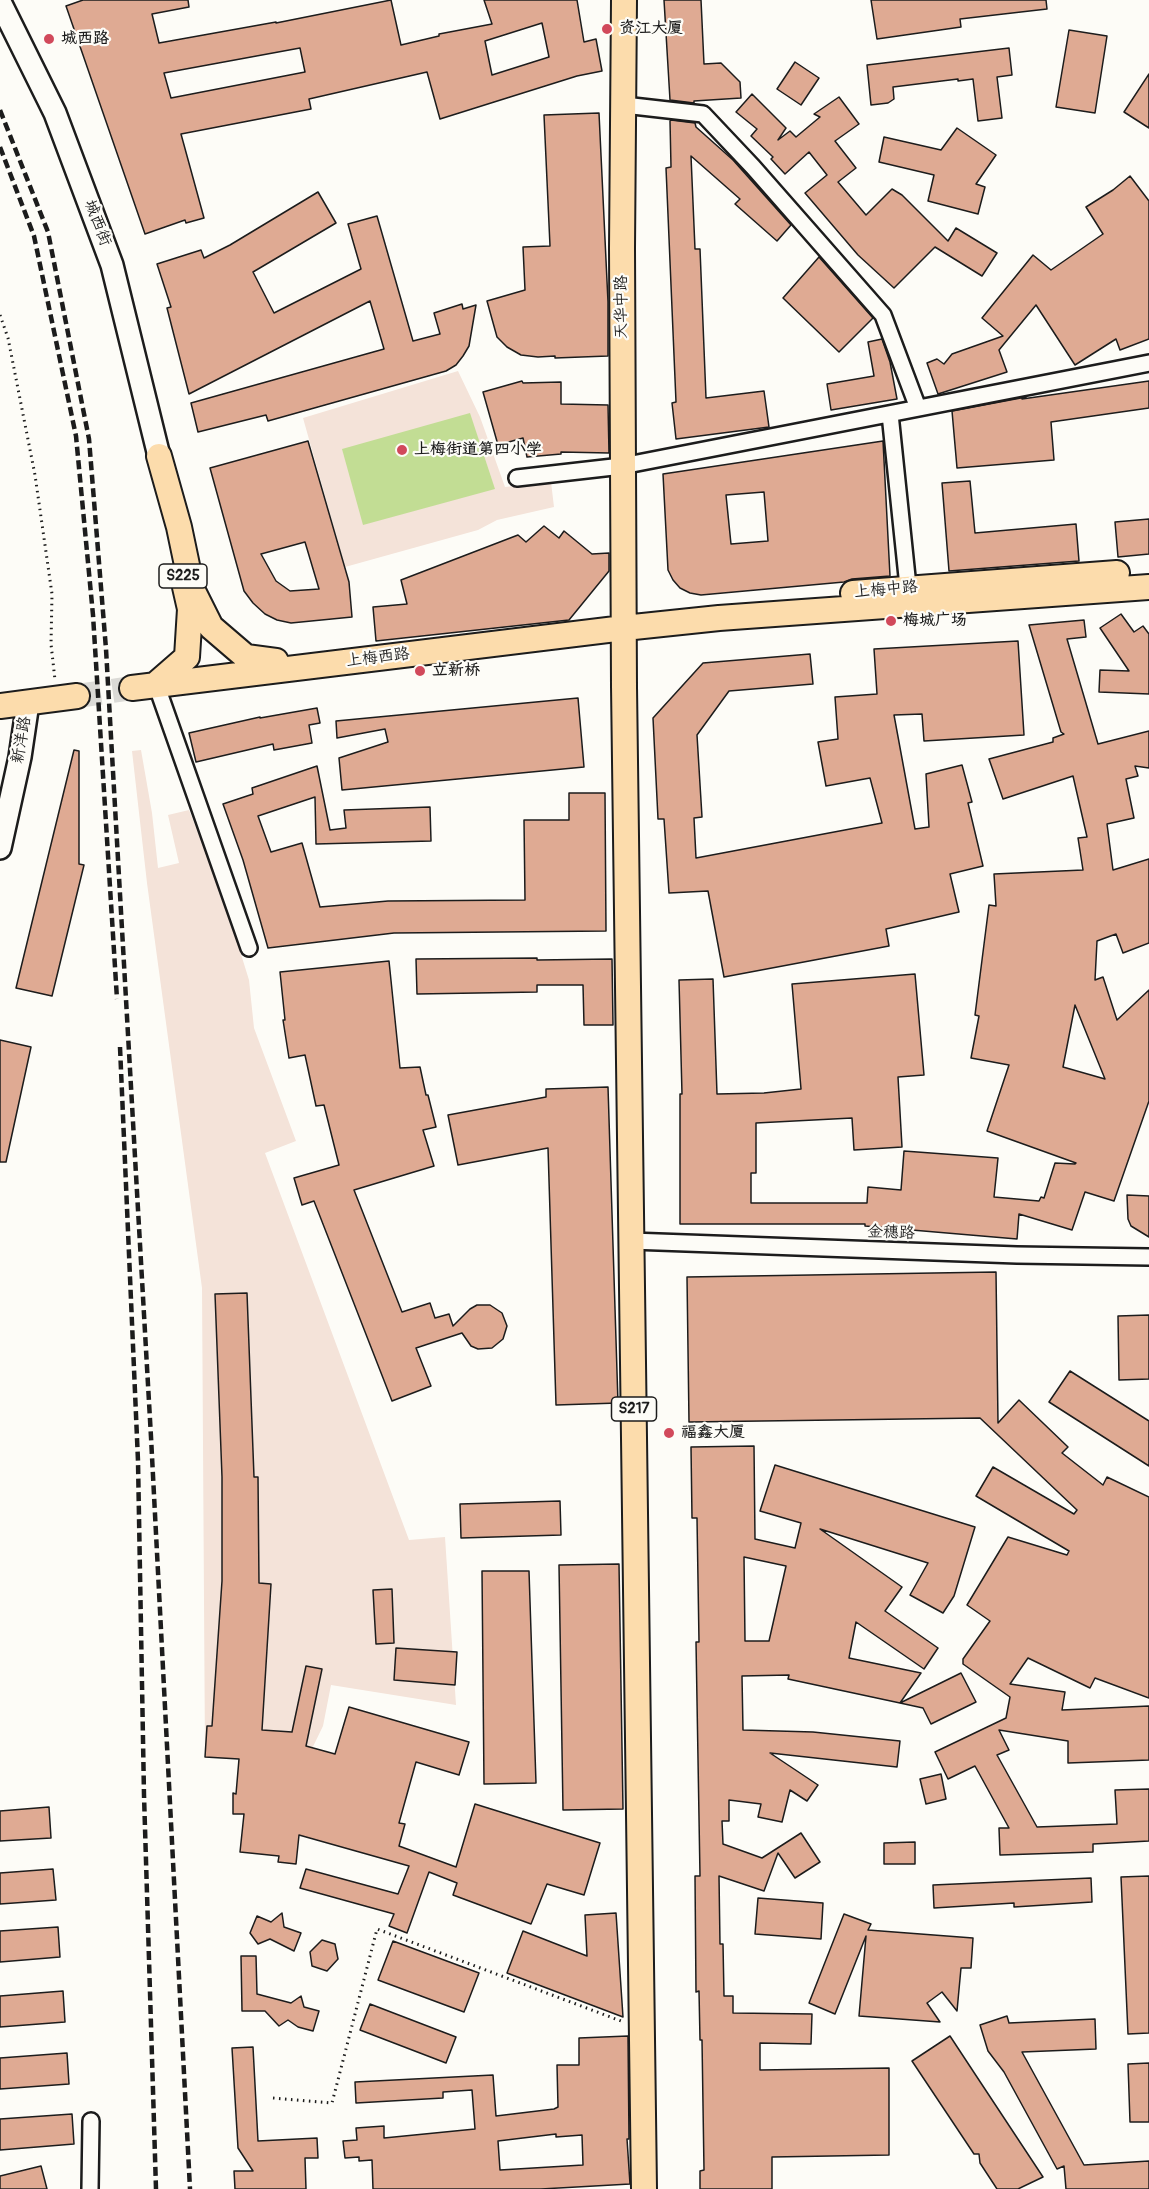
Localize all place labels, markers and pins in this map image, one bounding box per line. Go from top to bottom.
place label: 资江大厦 [619,19,683,39]
marker: 资江大厦 [600,22,614,36]
place label: 城西路 [61,29,109,49]
marker: 城西路 [42,32,56,46]
place label: 上梅街道第四小学 [414,440,542,460]
marker: 上梅街道第四小学 [395,443,409,457]
place label: 梅城广场 [903,611,967,631]
marker: 梅城广场 [884,614,898,628]
place label: 立新桥 [432,661,480,681]
marker: 立新桥 [413,664,427,678]
place label: 福鑫大厦 [681,1423,745,1443]
marker: 福鑫大厦 [662,1426,676,1440]

